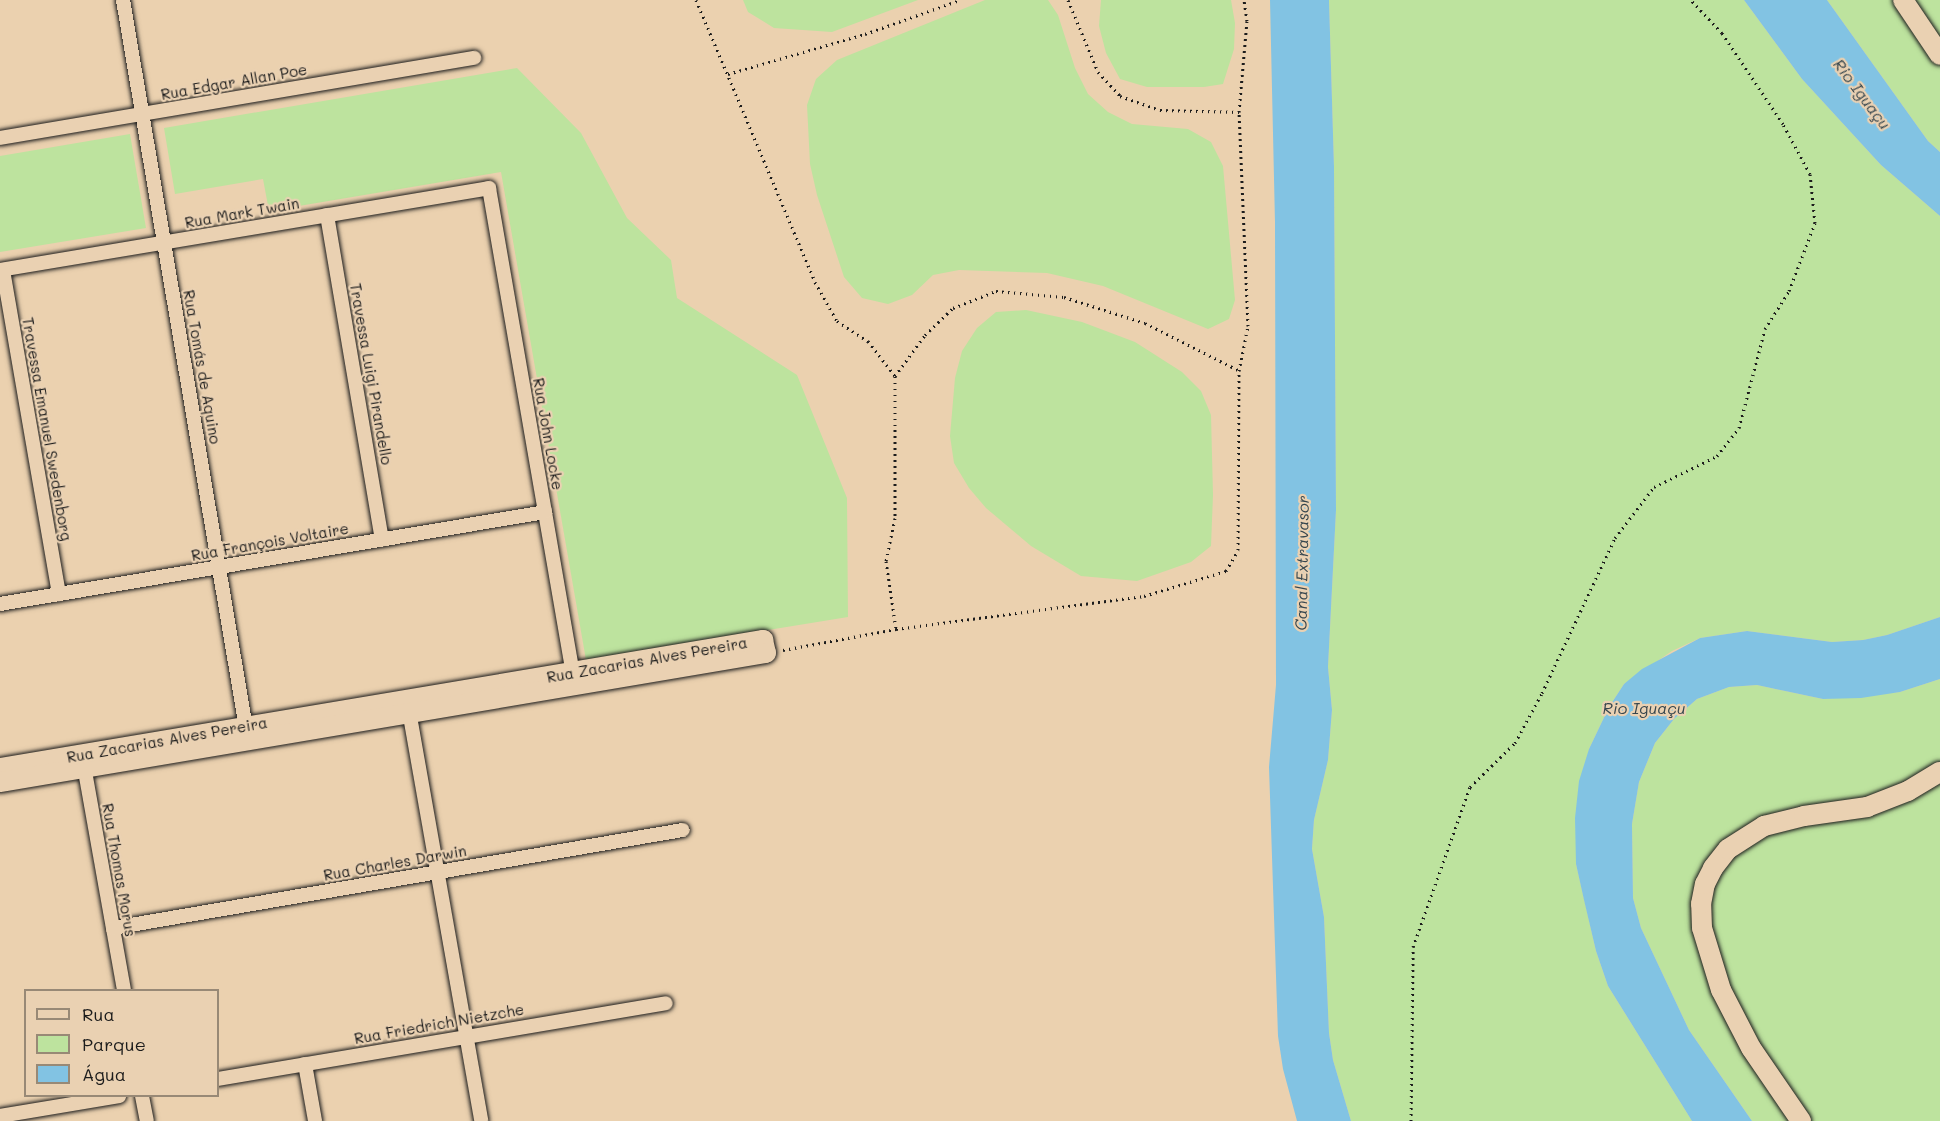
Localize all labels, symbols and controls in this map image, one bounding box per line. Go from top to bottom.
water label: Rio Iguaçu [1829,55,1895,133]
street label: Rua Edgar Allan Poe [159,60,309,104]
street label: Rua Mark Twain [183,194,301,232]
street label: Travessa Luigi Pirandello [346,282,396,466]
street label: Rua Tomás de Aquino [180,289,224,445]
street label: Travessa Emanuel Swedenborg [18,316,76,542]
street label: Rua John Locke [529,377,567,491]
water label: Canal Extravasor [1291,495,1313,631]
street label: Rua François Voltaire [190,519,350,565]
street label: Rua Zacarias Alves Pereira [545,633,749,687]
water label: Rio Iguaçu [1603,698,1685,718]
street label: Rua Zacarias Alves Pereira [65,713,269,767]
street label: Rua Thomas Morus [98,802,140,938]
street label: Rua Charles Darwin [322,842,468,884]
legend [24,989,219,1097]
street label: Rua Friedrich Nietzche [353,1000,525,1048]
text: Rua [82,1002,115,1026]
text: Parque [82,1032,146,1056]
text: Água [82,1062,126,1086]

